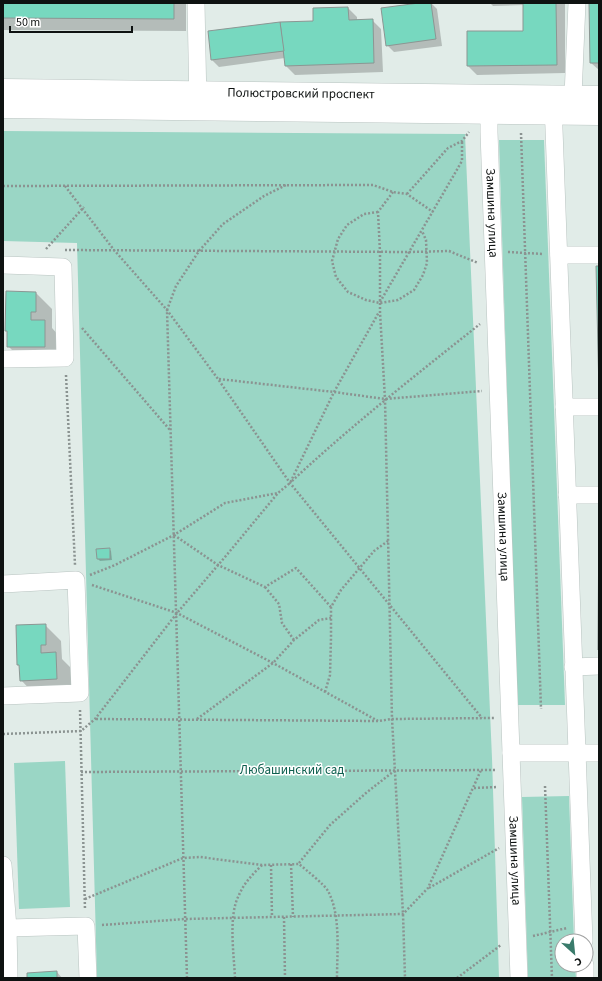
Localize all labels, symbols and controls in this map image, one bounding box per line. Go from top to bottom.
scale bar [10,8,132,34]
text: 50 m [16,14,40,31]
street label: Полюстровский проспект [227,84,375,103]
street label: Замшина улица [481,168,502,258]
street label: Замшина улица [493,492,514,582]
park label: Любашинский сад [240,761,344,779]
street label: Замшина улица [504,815,525,906]
north arrow [554,933,594,973]
text: С [572,953,585,970]

